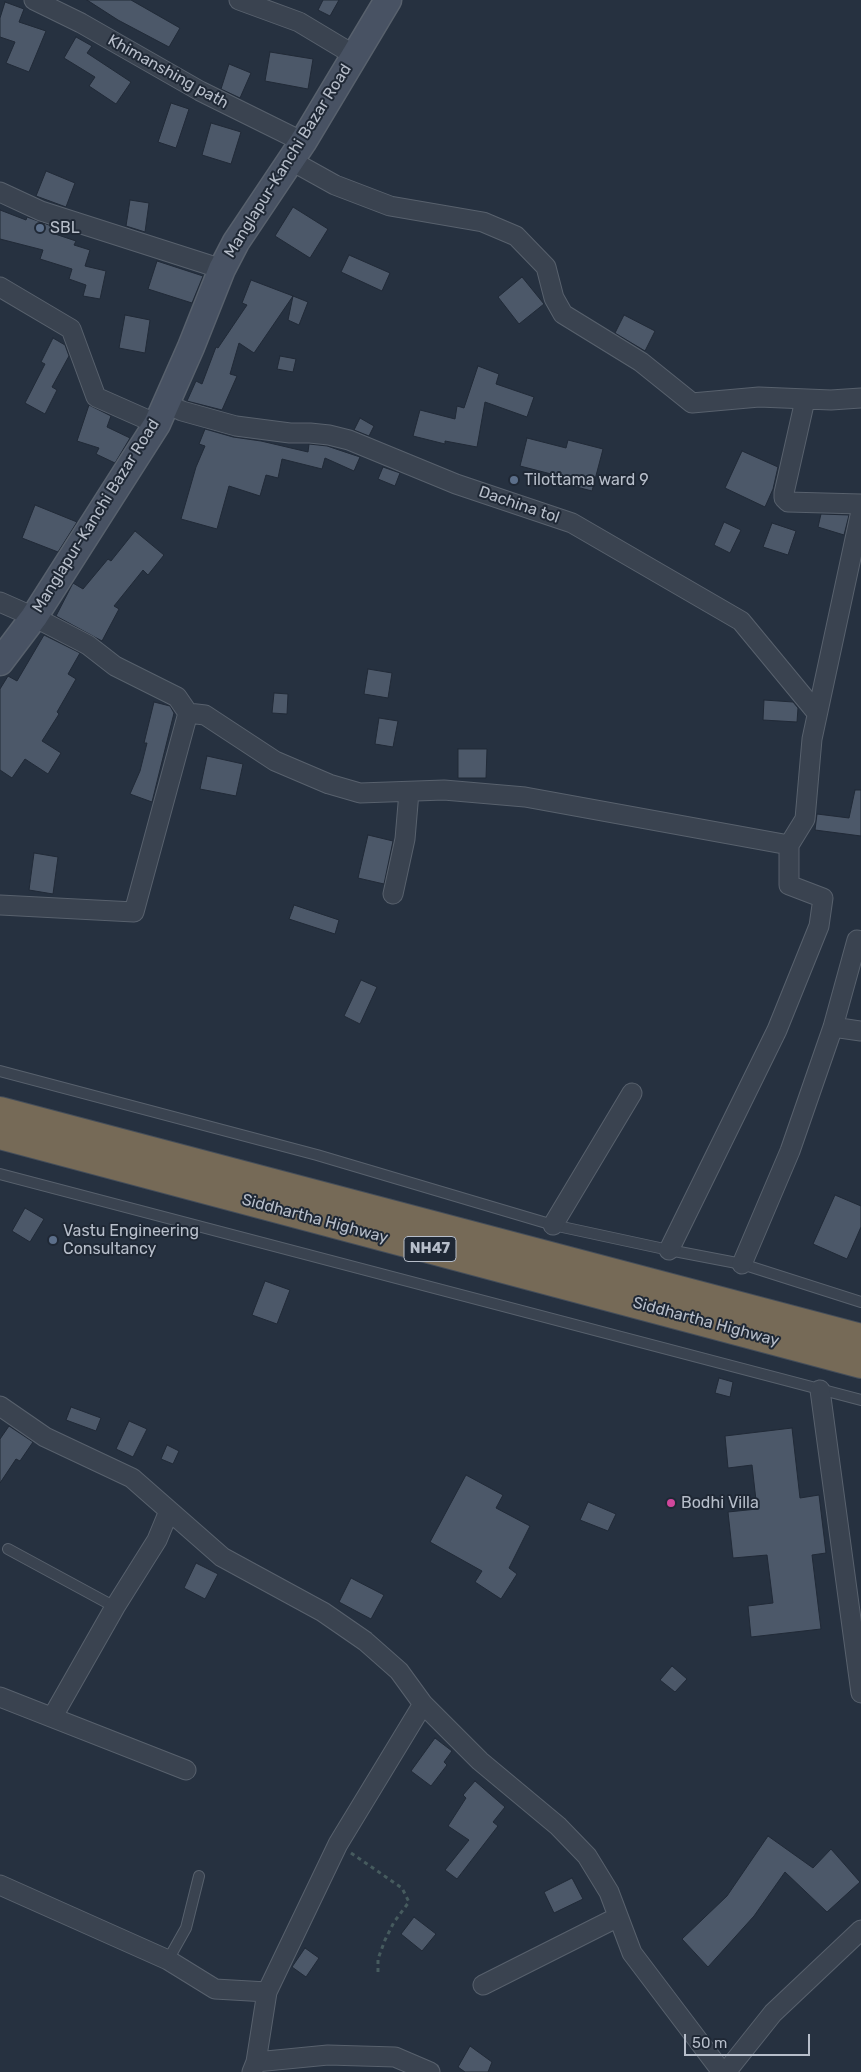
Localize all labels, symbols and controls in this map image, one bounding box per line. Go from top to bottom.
street label: Khimanshing path [104,31,232,113]
street label: Manglapur-Kanchi Bazar Road [220,61,356,261]
place label: SBL [50,218,80,238]
marker: SBL [34,222,46,234]
street label: Manglapur-Kanchi Bazar Road [28,416,164,616]
place label: Tilottama ward 9 [524,470,649,490]
marker: Tilottama ward 9 [508,474,520,486]
street label: Dachina tol [476,482,562,528]
street label: Siddhartha Highway [240,1190,390,1248]
place label: Vastu Engineering Consultancy [63,1221,199,1259]
marker: Vastu Engineering Consultancy [47,1234,59,1246]
road number: NH47 [404,1236,456,1262]
street label: Siddhartha Highway [631,1293,781,1351]
place label: Bodhi Villa [681,1493,759,1513]
marker: Bodhi Villa [665,1497,677,1509]
scale bar [686,2024,812,2056]
text: 50 m [692,2034,727,2052]

